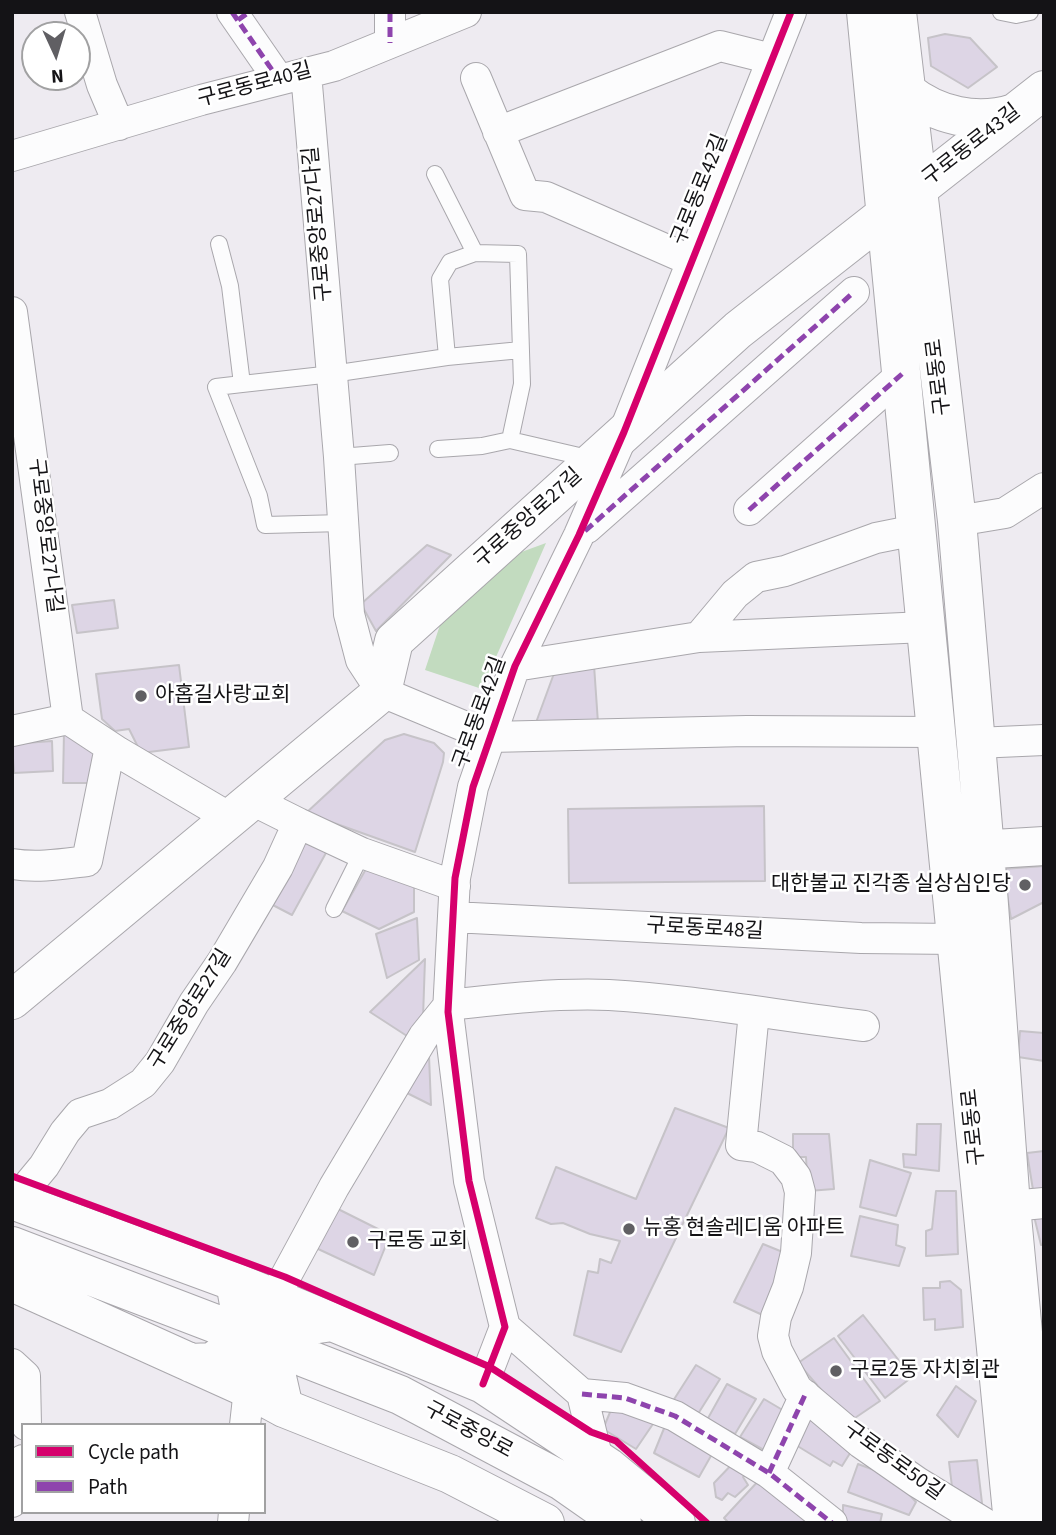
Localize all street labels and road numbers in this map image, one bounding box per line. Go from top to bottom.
street label: 구로동로40길 [195,59,315,113]
street label: 구로동로43길 [918,100,1026,192]
street label: 구로동로42길 [667,131,735,249]
street label: 구로중앙로27다길 [300,145,338,303]
street label: 구로동로 [923,337,957,417]
street label: 구로중앙로27나길 [22,457,66,615]
street label: 구로중앙로27길 [470,464,588,574]
street label: 구로동로42길 [449,653,513,773]
street label: 구로동로48길 [646,914,764,946]
street label: 구로중앙로27길 [144,945,238,1075]
street label: 구로동로 [958,1087,992,1167]
street label: 구로중앙로 [419,1397,517,1465]
street label: 구로동로50길 [838,1417,948,1507]

